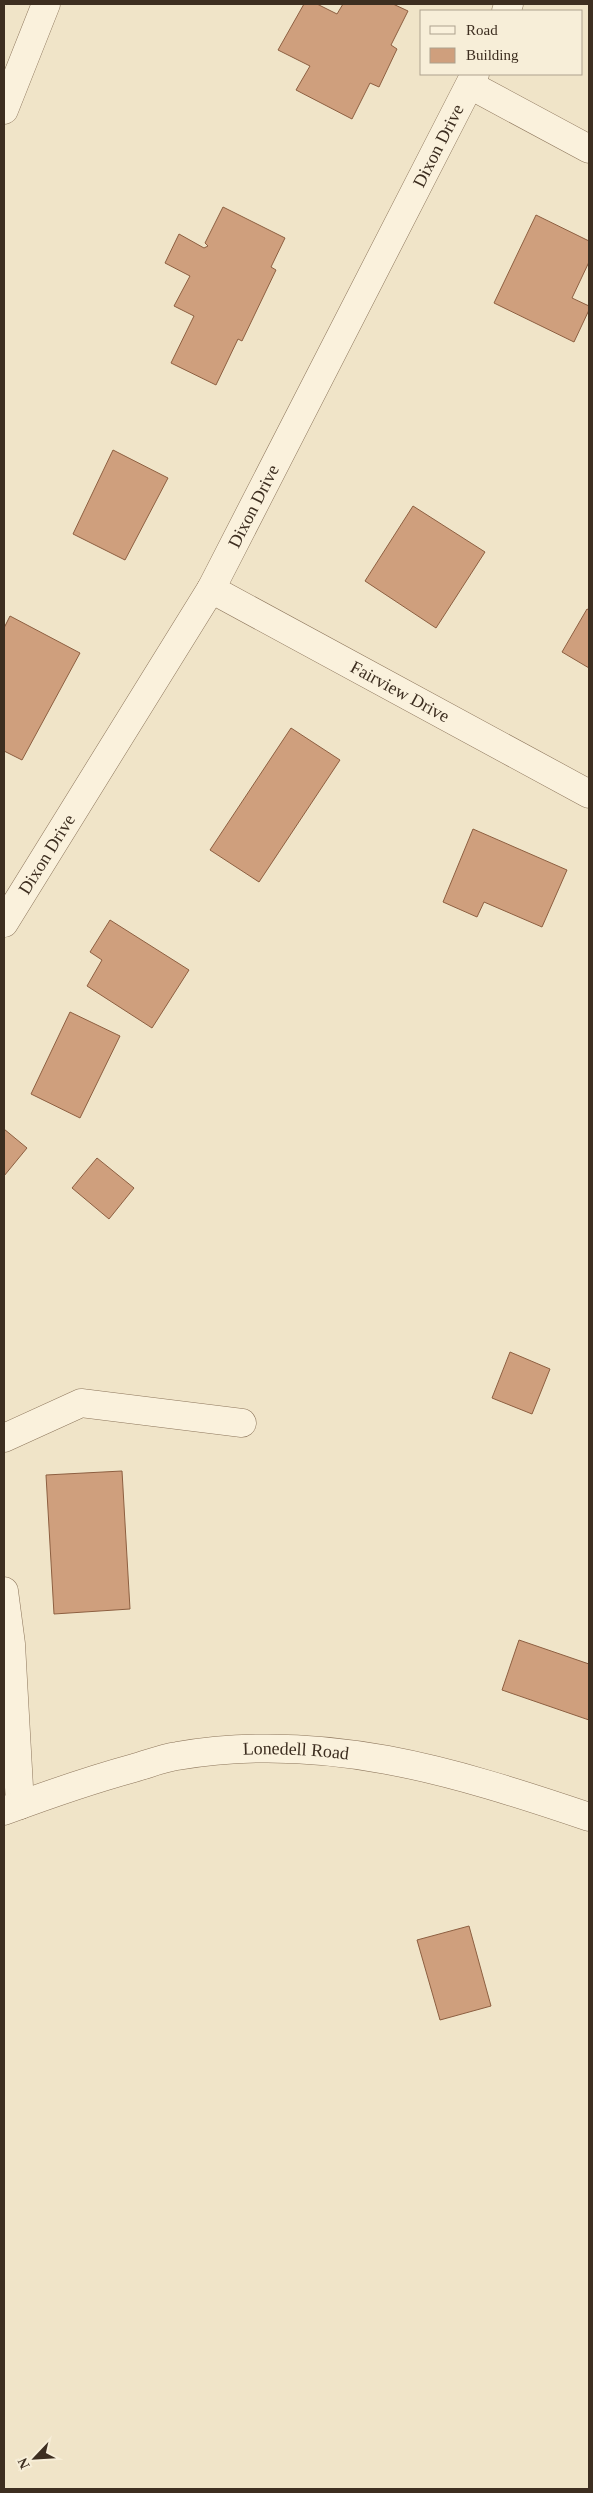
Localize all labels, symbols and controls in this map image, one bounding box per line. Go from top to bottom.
legend [420,10,583,75]
text: Road [466,22,498,38]
text: Building [466,47,519,63]
street label: Dixon Drive [409,101,468,191]
street label: Dixon Drive [224,461,283,551]
street label: Fairview Drive [347,657,453,726]
street label: Dixon Drive [14,810,79,898]
street label: Lonedell Road [242,1738,350,1764]
north arrow [10,2433,60,2483]
text: N [15,2456,33,2471]

